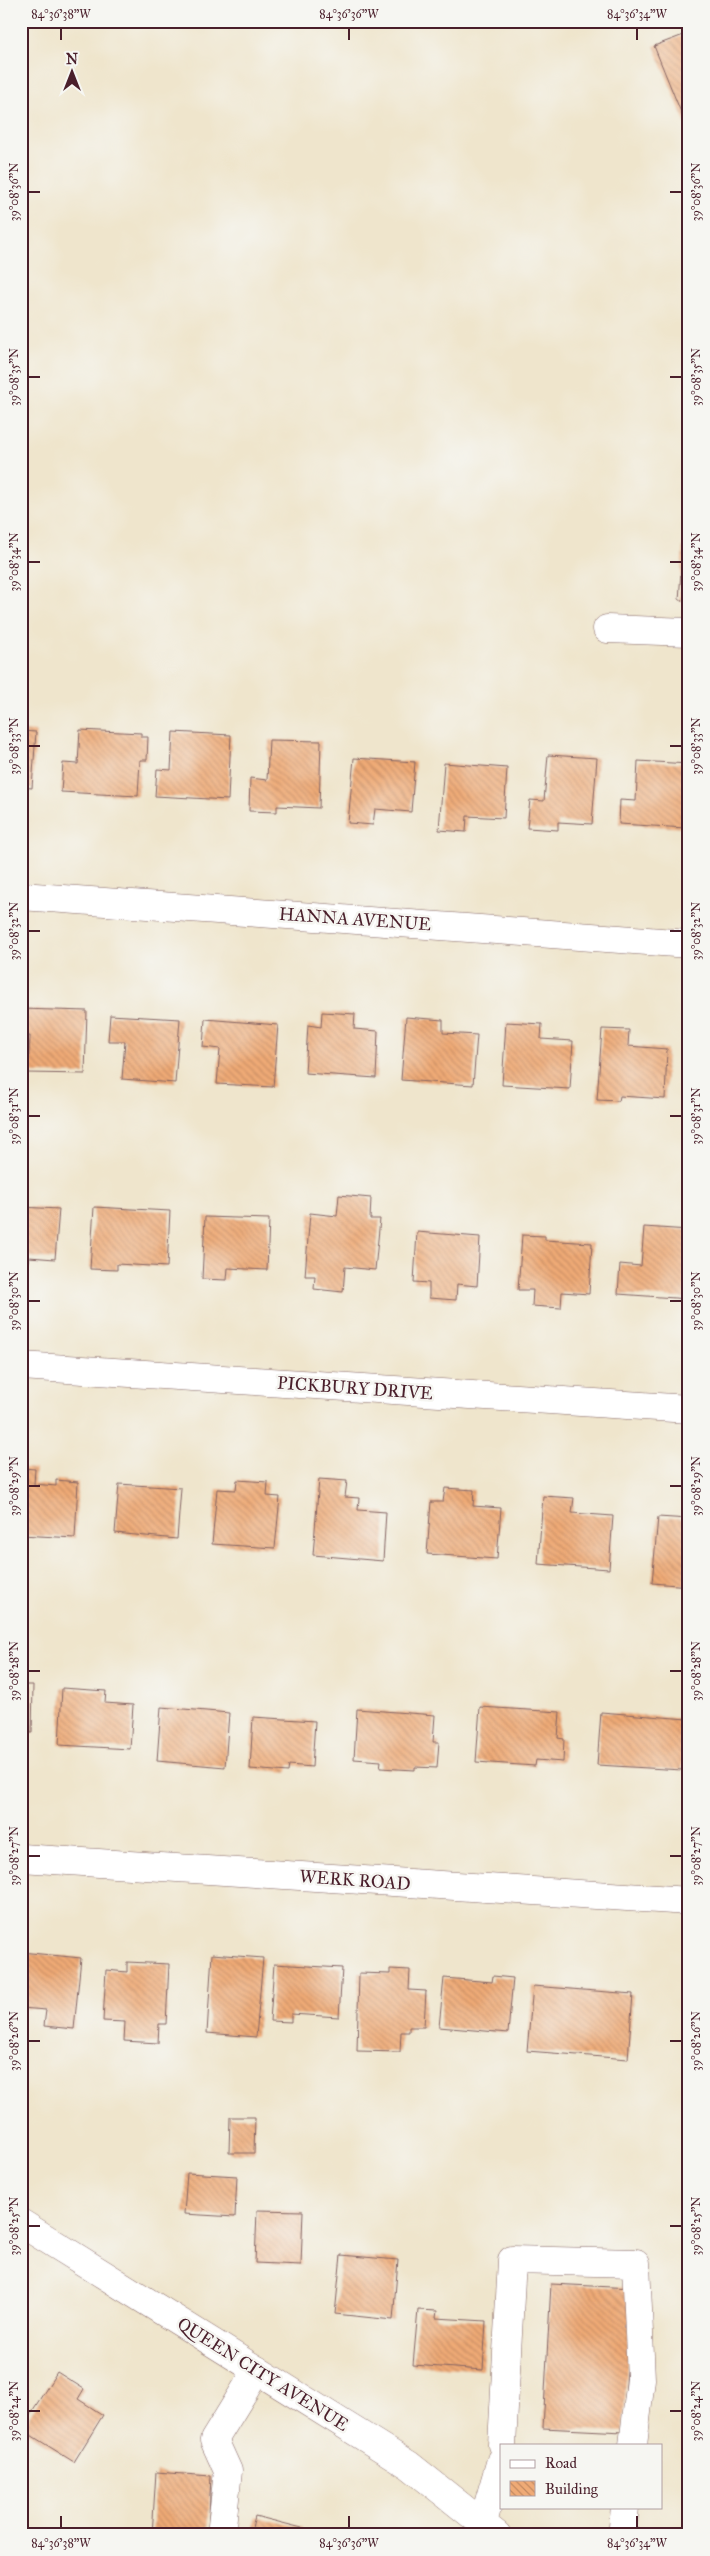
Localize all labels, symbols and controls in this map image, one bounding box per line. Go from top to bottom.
text: 84°36'38"W [31,7,91,21]
text: 84°36'36"W [319,7,379,21]
text: 84°36'34"W [607,7,668,21]
north arrow [48,48,98,98]
text: N [66,51,78,68]
text: 39°08'36"N [7,163,21,221]
text: 39°08'36"N [689,163,703,221]
text: 39°08'35"N [7,348,21,406]
text: 39°08'35"N [689,348,703,406]
text: 39°08'34"N [7,532,21,592]
text: 39°08'34"N [689,532,703,592]
text: 39°08'33"N [7,717,21,775]
text: 39°08'33"N [689,717,703,775]
text: 39°08'32"N [7,902,21,960]
text: 39°08'32"N [689,902,703,960]
street label: HANNA AVENUE [278,903,432,935]
text: 39°08'31"N [7,1087,21,1145]
text: 39°08'31"N [689,1087,703,1145]
text: 39°08'30"N [7,1271,21,1331]
text: 39°08'30"N [689,1271,703,1331]
street label: PICKBURY DRIVE [276,1372,434,1404]
text: 39°08'29"N [7,1456,21,1516]
text: 39°08'29"N [689,1456,703,1516]
text: 39°08'28"N [7,1641,21,1701]
text: 39°08'28"N [689,1641,703,1701]
text: 39°08'27"N [7,1826,21,1886]
text: 39°08'27"N [689,1826,703,1886]
street label: WERK ROAD [299,1865,411,1895]
text: 39°08'26"N [7,2011,21,2071]
text: 39°08'26"N [689,2011,703,2071]
text: 39°08'25"N [7,2196,21,2256]
text: 39°08'25"N [689,2196,703,2256]
street label: QUEEN CITY AVENUE [173,2312,353,2436]
text: 39°08'24"N [7,2381,21,2441]
text: 39°08'24"N [689,2381,703,2441]
legend [500,2444,662,2508]
text: Road [545,2454,577,2472]
text: Building [545,2480,599,2498]
text: 84°36'38"W [31,2536,91,2550]
text: 84°36'36"W [319,2536,379,2550]
text: 84°36'34"W [607,2536,668,2550]

